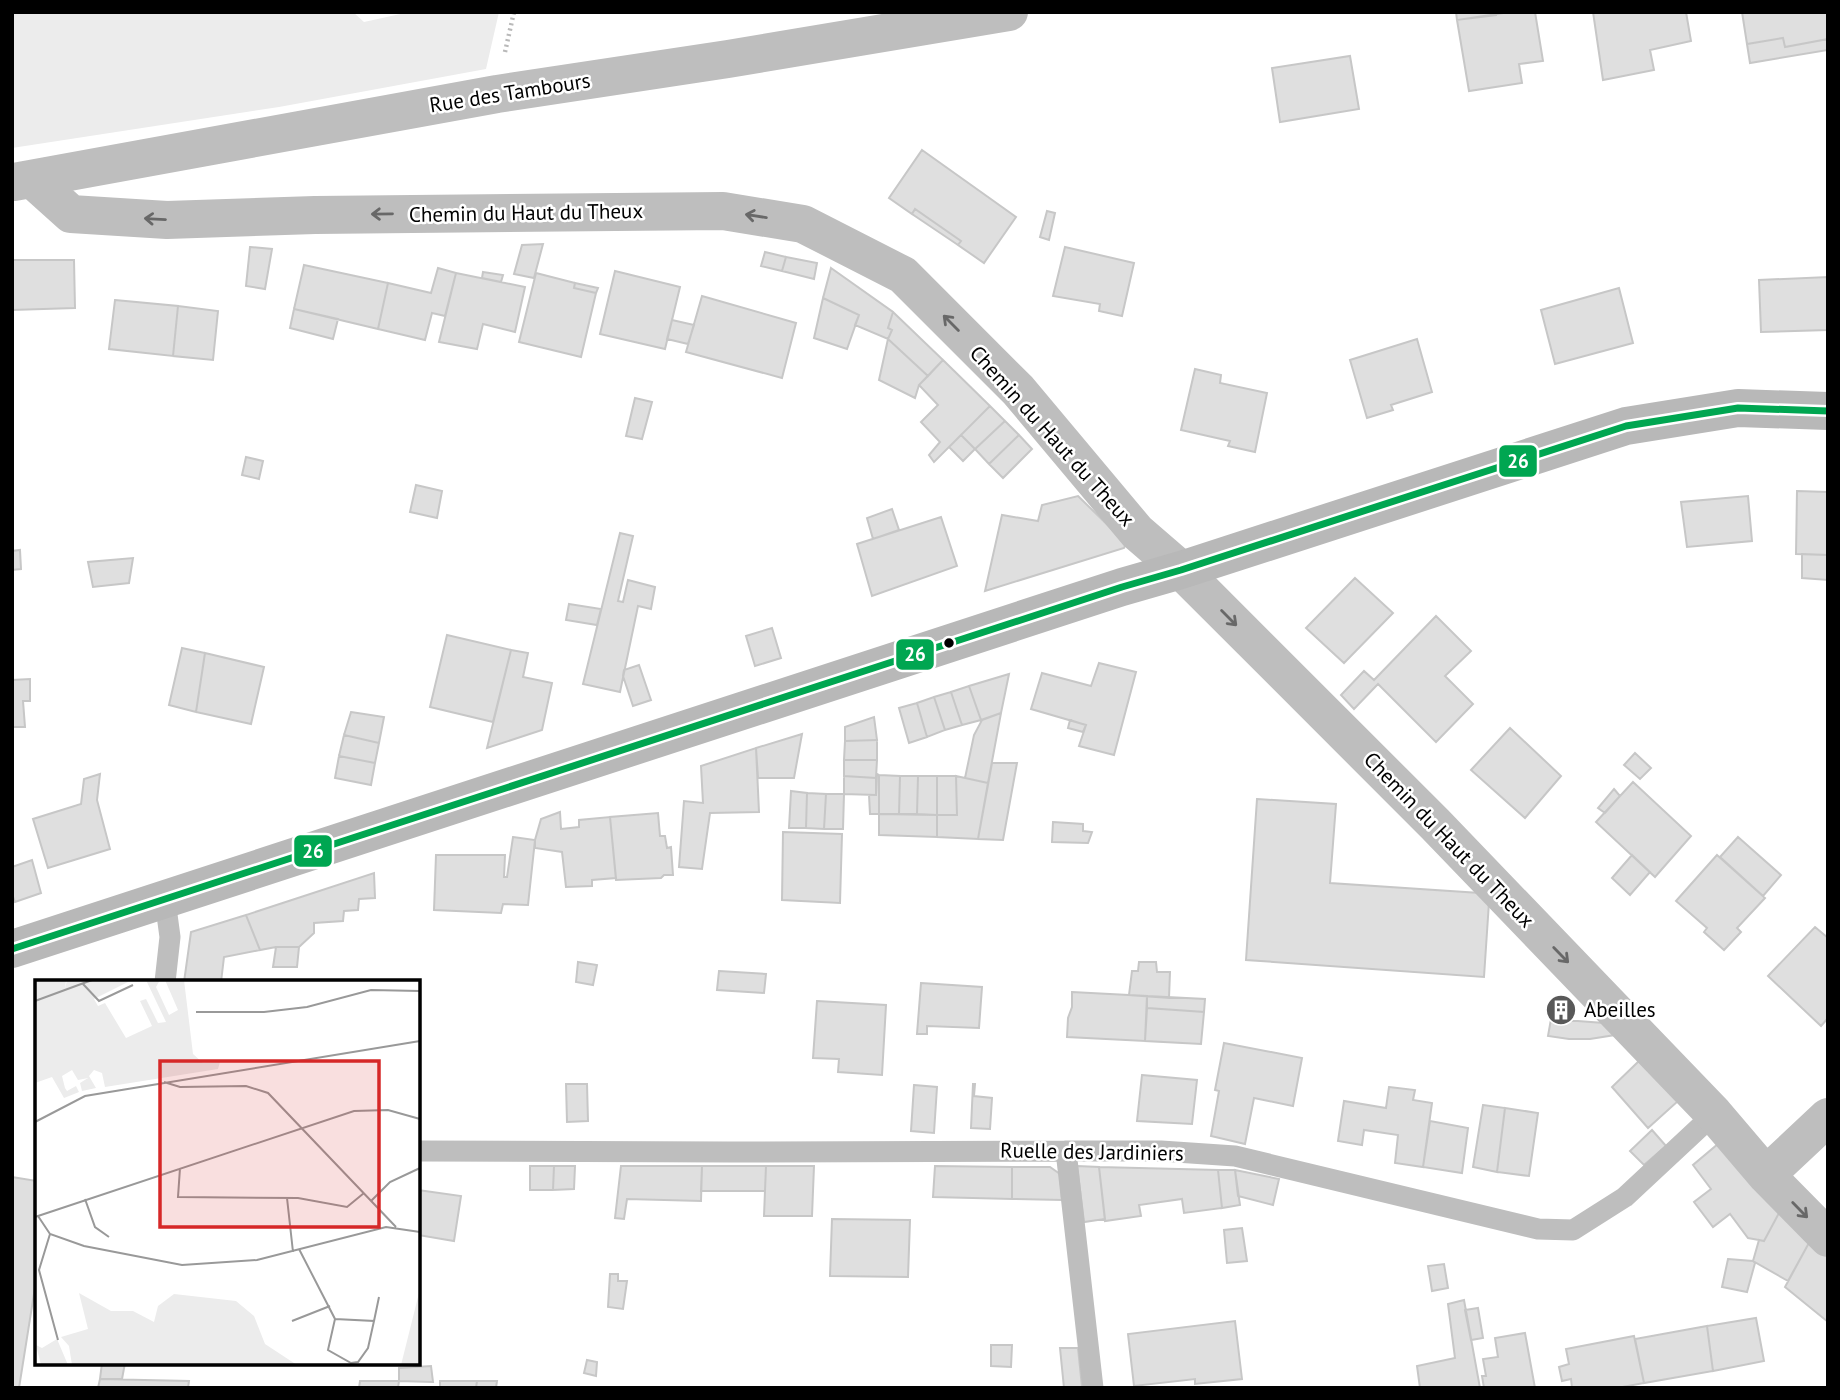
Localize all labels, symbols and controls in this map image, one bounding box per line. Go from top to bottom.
street label: Rue des Tambours [428,66,592,119]
street label: Chemin du Haut du Theux [409,197,644,228]
one-way arrow [371,207,394,221]
one-way arrow [745,209,768,222]
one-way arrow [144,213,167,226]
one-way arrow [942,315,959,332]
street label: Chemin du Haut du Theux [964,340,1141,532]
line badge: 26 [1498,444,1538,478]
text: 26 [1507,449,1529,473]
one-way arrow [1220,610,1237,627]
unlabelled marker [942,636,956,650]
line badge: 26 [895,638,935,671]
text: 26 [904,642,926,666]
street label: Chemin du Haut du Theux [1358,746,1541,933]
line badge: 26 [293,834,333,868]
text: 26 [302,839,324,863]
one-way arrow [1552,946,1569,963]
inset map [35,980,420,1365]
building icon: Abeilles [1544,993,1578,1027]
place label: Abeilles [1584,996,1656,1023]
street label: Ruelle des Jardiniers [1000,1136,1184,1167]
one-way arrow [1791,1201,1808,1218]

